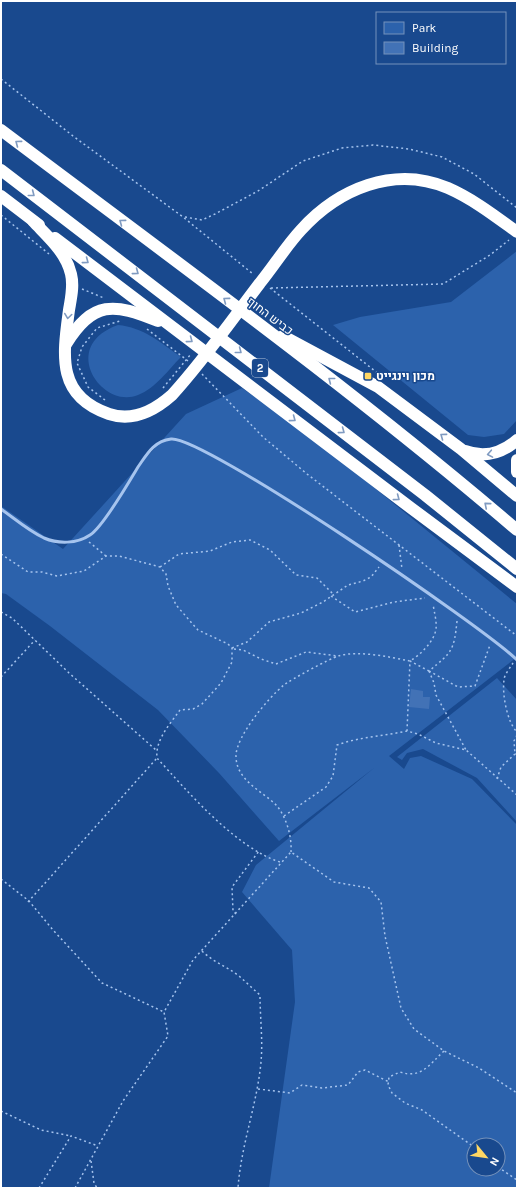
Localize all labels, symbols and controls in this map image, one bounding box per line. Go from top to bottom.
legend [376,12,506,64]
text: Park [412,21,437,35]
text: Building [412,41,459,55]
one-way arrow [16,141,23,148]
one-way arrow [27,189,34,196]
one-way arrow [120,219,127,226]
one-way arrow [82,256,89,263]
one-way arrow [131,268,138,275]
street label: כביש החוף [244,294,296,338]
one-way arrow [224,297,231,304]
one-way arrow [64,313,73,319]
one-way arrow [185,335,192,342]
one-way arrow [234,347,241,354]
road number: 2 [252,359,268,377]
place label: מכון וינגייט [376,369,435,383]
marker: מכון וינגייט [363,371,373,381]
one-way arrow [328,378,335,385]
one-way arrow [289,414,296,421]
one-way arrow [337,426,344,433]
one-way arrow [440,434,447,441]
one-way arrow [487,449,493,457]
one-way arrow [392,493,399,500]
one-way arrow [485,502,492,509]
north arrow [466,1137,506,1177]
text: N [487,1155,502,1168]

